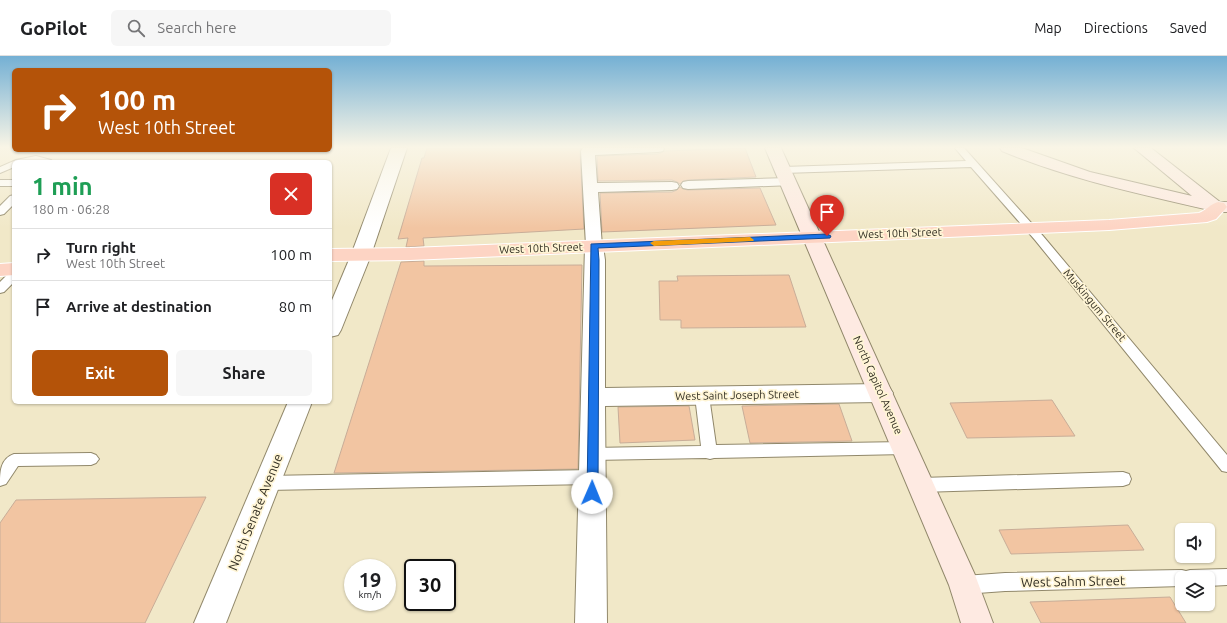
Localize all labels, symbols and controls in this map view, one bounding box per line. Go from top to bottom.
search box [111,10,391,46]
text: GoPilot [20,17,87,39]
icon: search [125,17,147,39]
text: Search here [157,19,237,36]
text: Map [1034,20,1062,36]
text: Directions [1084,20,1148,36]
text: Saved [1170,20,1207,36]
icon: right [32,84,84,136]
text: 100 m [98,84,176,115]
text: West 10th Street [98,117,235,137]
text: 1 min [32,173,93,200]
button: close [270,173,312,215]
pin [810,195,844,236]
icon: arrive [816,201,838,223]
text: 180 m · 06:28 [32,202,110,216]
street label: West 10th Street [858,226,943,240]
text: Turn right [66,239,136,256]
street label: West 10th Street [499,241,584,255]
icon: right [32,244,54,266]
text: 100 m [270,246,312,263]
text: West 10th Street [66,256,165,270]
street label: Muskingum Street [1061,266,1129,344]
icon: arrive [32,296,54,318]
text: Arrive at destination [66,298,212,315]
text: 80 m [279,298,312,315]
street label: North Capitol Avenue [851,334,905,436]
button: Exit [32,350,168,396]
button: Share [176,350,312,396]
street label: West Saint Joseph Street [675,388,800,402]
street label: North Senate Avenue [225,452,285,572]
position arrow [571,472,613,514]
map controls [1175,523,1215,611]
button: sound [1175,523,1215,563]
speed limit sign: 30 [404,559,456,611]
text: 19 [359,568,381,591]
button: layers [1175,571,1215,611]
street label: West Sahm Street [1021,573,1125,589]
text: km/h [358,589,382,600]

